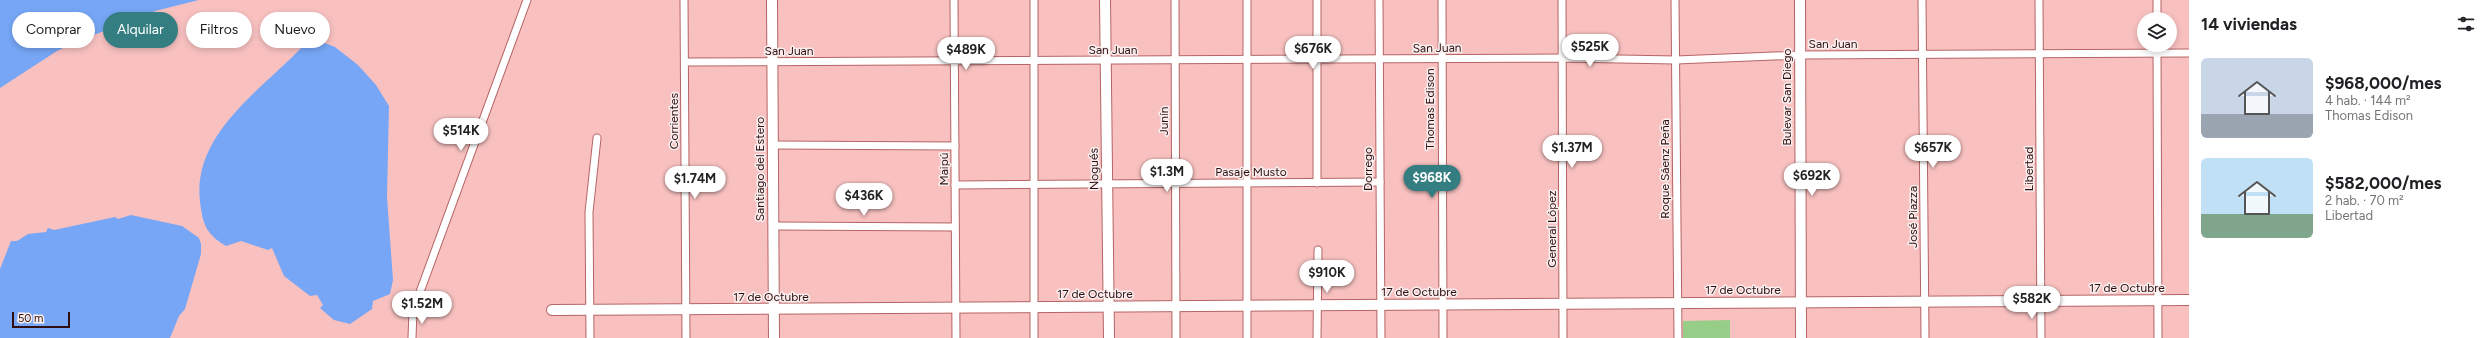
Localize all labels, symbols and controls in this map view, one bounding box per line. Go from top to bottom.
chip: Comprar [12,12,95,48]
chip: Alquilar [103,12,178,48]
chip: Filtros [186,12,252,48]
chip: Nuevo [260,12,330,48]
map controls [2137,12,2177,52]
button: layers [2137,12,2177,52]
icon: filters [2455,13,2477,35]
text: 14 viviendas [2201,14,2297,34]
pin: $525K [1562,34,1618,68]
pin: $676K [1285,36,1341,70]
pin: $489K [938,37,994,71]
street label: San Juan [1809,37,1858,51]
text: $525K [1571,39,1609,54]
text: $676K [1294,41,1332,56]
street label: San Juan [1412,41,1462,55]
text: $489K [946,42,986,57]
street label: San Juan [1089,43,1138,57]
street label: San Juan [765,44,814,58]
street label: Bulevar San Diego [1780,48,1794,146]
street label: Thomas Edison [1423,68,1437,150]
text: $968,000/mes [2325,73,2441,93]
icon: home [2233,74,2281,122]
street label: Corrientes [667,92,681,149]
text: 4 hab. · 144 m² [2325,93,2411,108]
street label: Junín [1157,106,1171,136]
text: Thomas Edison [2325,108,2413,123]
street label: Santiago del Estero [753,117,767,221]
pin: $514K [433,118,489,152]
street label: Roque Sáenz Peña [1658,119,1672,219]
text: $514K [442,123,480,138]
pin: $1.37M [1539,135,1605,169]
pin: $657K [1905,135,1961,169]
text: $1.37M [1551,140,1593,155]
text: $657K [1914,140,1952,155]
street label: Nogués [1087,147,1101,190]
street label: Dorrego [1361,147,1375,191]
street label: Libertad [2022,147,2036,191]
street label: Maipú [937,153,951,185]
pin: $1.3M [1139,159,1195,193]
pin: $692K [1784,163,1840,197]
text: $1.3M [1150,164,1184,179]
street label: Pasaje Musto [1215,165,1287,179]
pin: $968K [1404,165,1460,199]
pin: $1.74M [662,166,728,200]
text: $692K [1793,168,1831,183]
text: $968K [1413,170,1451,185]
text: $1.74M [674,171,716,186]
text: $582,000/mes [2325,173,2441,193]
icon: home [2233,174,2281,222]
pin: $436K [836,183,892,217]
street label: José Piazza [1906,186,1920,248]
text: $436K [845,188,883,203]
street label: General López [1545,190,1559,268]
text: 2 hab. · 70 m² [2325,193,2404,208]
text: Libertad [2325,208,2373,223]
pin: $910K [1299,260,1355,294]
text: $910K [1308,265,1346,280]
street label: 17 de Octubre [2089,281,2165,295]
street label: 17 de Octubre [1705,283,1781,297]
street label: 17 de Octubre [1381,285,1457,299]
pin: $582K [2004,286,2060,320]
street label: 17 de Octubre [1057,287,1133,301]
street label: 17 de Octubre [733,290,809,304]
pin: $1.52M [389,291,455,325]
text: $582K [2013,291,2051,306]
text: $1.52M [401,296,443,311]
scale bar [12,310,70,329]
text: 50 m [18,312,43,325]

